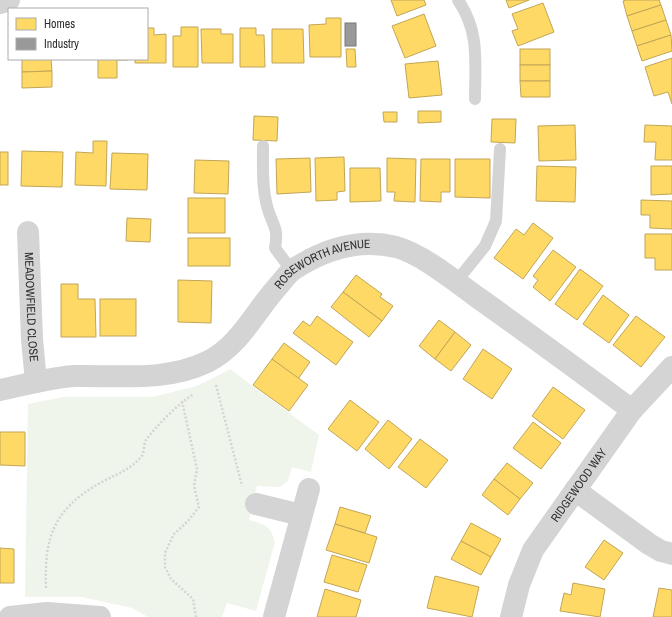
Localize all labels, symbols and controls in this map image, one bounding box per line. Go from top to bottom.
legend [8,8,148,60]
text: Homes [44,16,75,32]
text: Industry [44,36,79,52]
street label: ROSEWORTH AVENUE [271,236,371,293]
street label: MEADOWFIELD CLOSE [21,252,42,362]
street label: RIDGEWOOD WAY [547,445,611,525]

